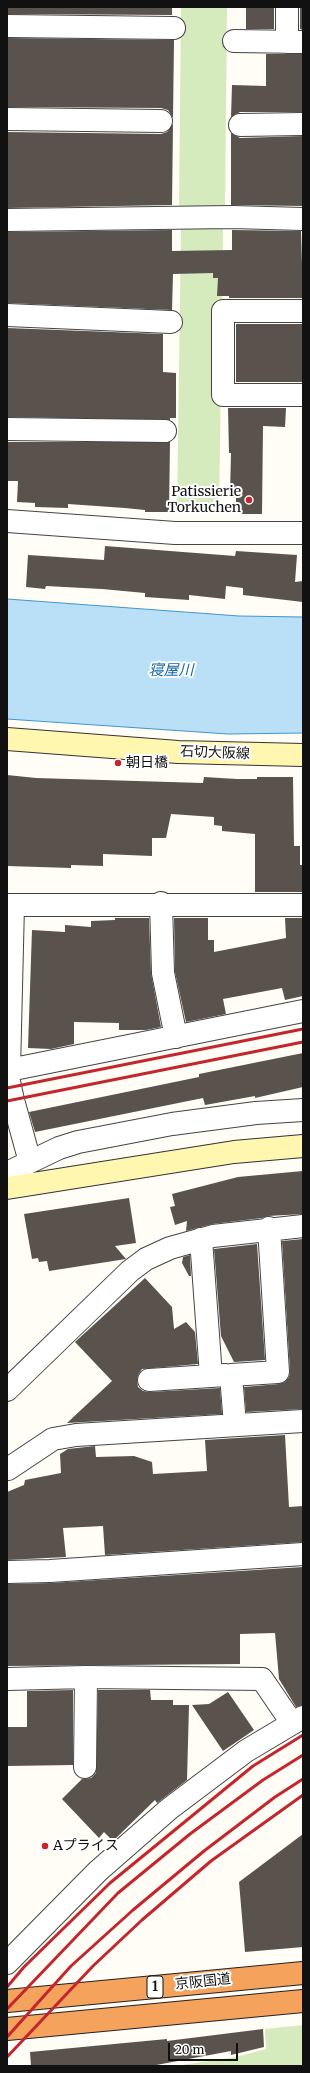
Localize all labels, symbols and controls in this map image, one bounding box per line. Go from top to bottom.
place label: Patissierie Torkuchen [167,484,241,516]
marker: Patissierie Torkuchen [244,495,254,505]
water label: 寝屋川 [149,662,193,680]
street label: 石切大阪線 [180,743,250,763]
place label: 朝日橋 [126,755,168,771]
marker: 朝日橋 [113,758,123,768]
place label: Aプライス [53,1838,119,1854]
marker: Aプライス [40,1841,50,1851]
street label: 京阪国道 [174,1971,232,1993]
road number: 1 [147,1976,163,1998]
scale bar [170,2035,240,2061]
text: 20 m [175,2042,204,2057]

